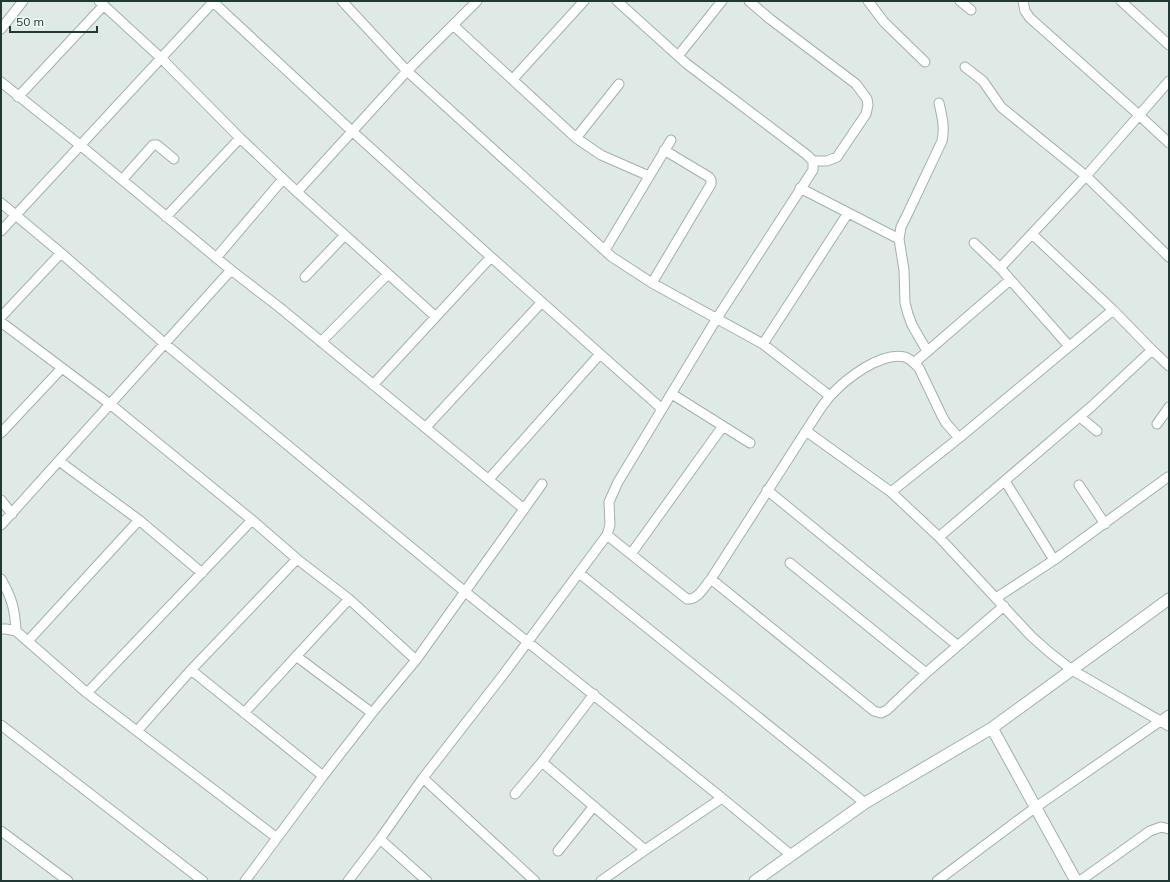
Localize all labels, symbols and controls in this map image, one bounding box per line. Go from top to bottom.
scale bar [10,8,97,34]
text: 50 m [16,14,44,29]

